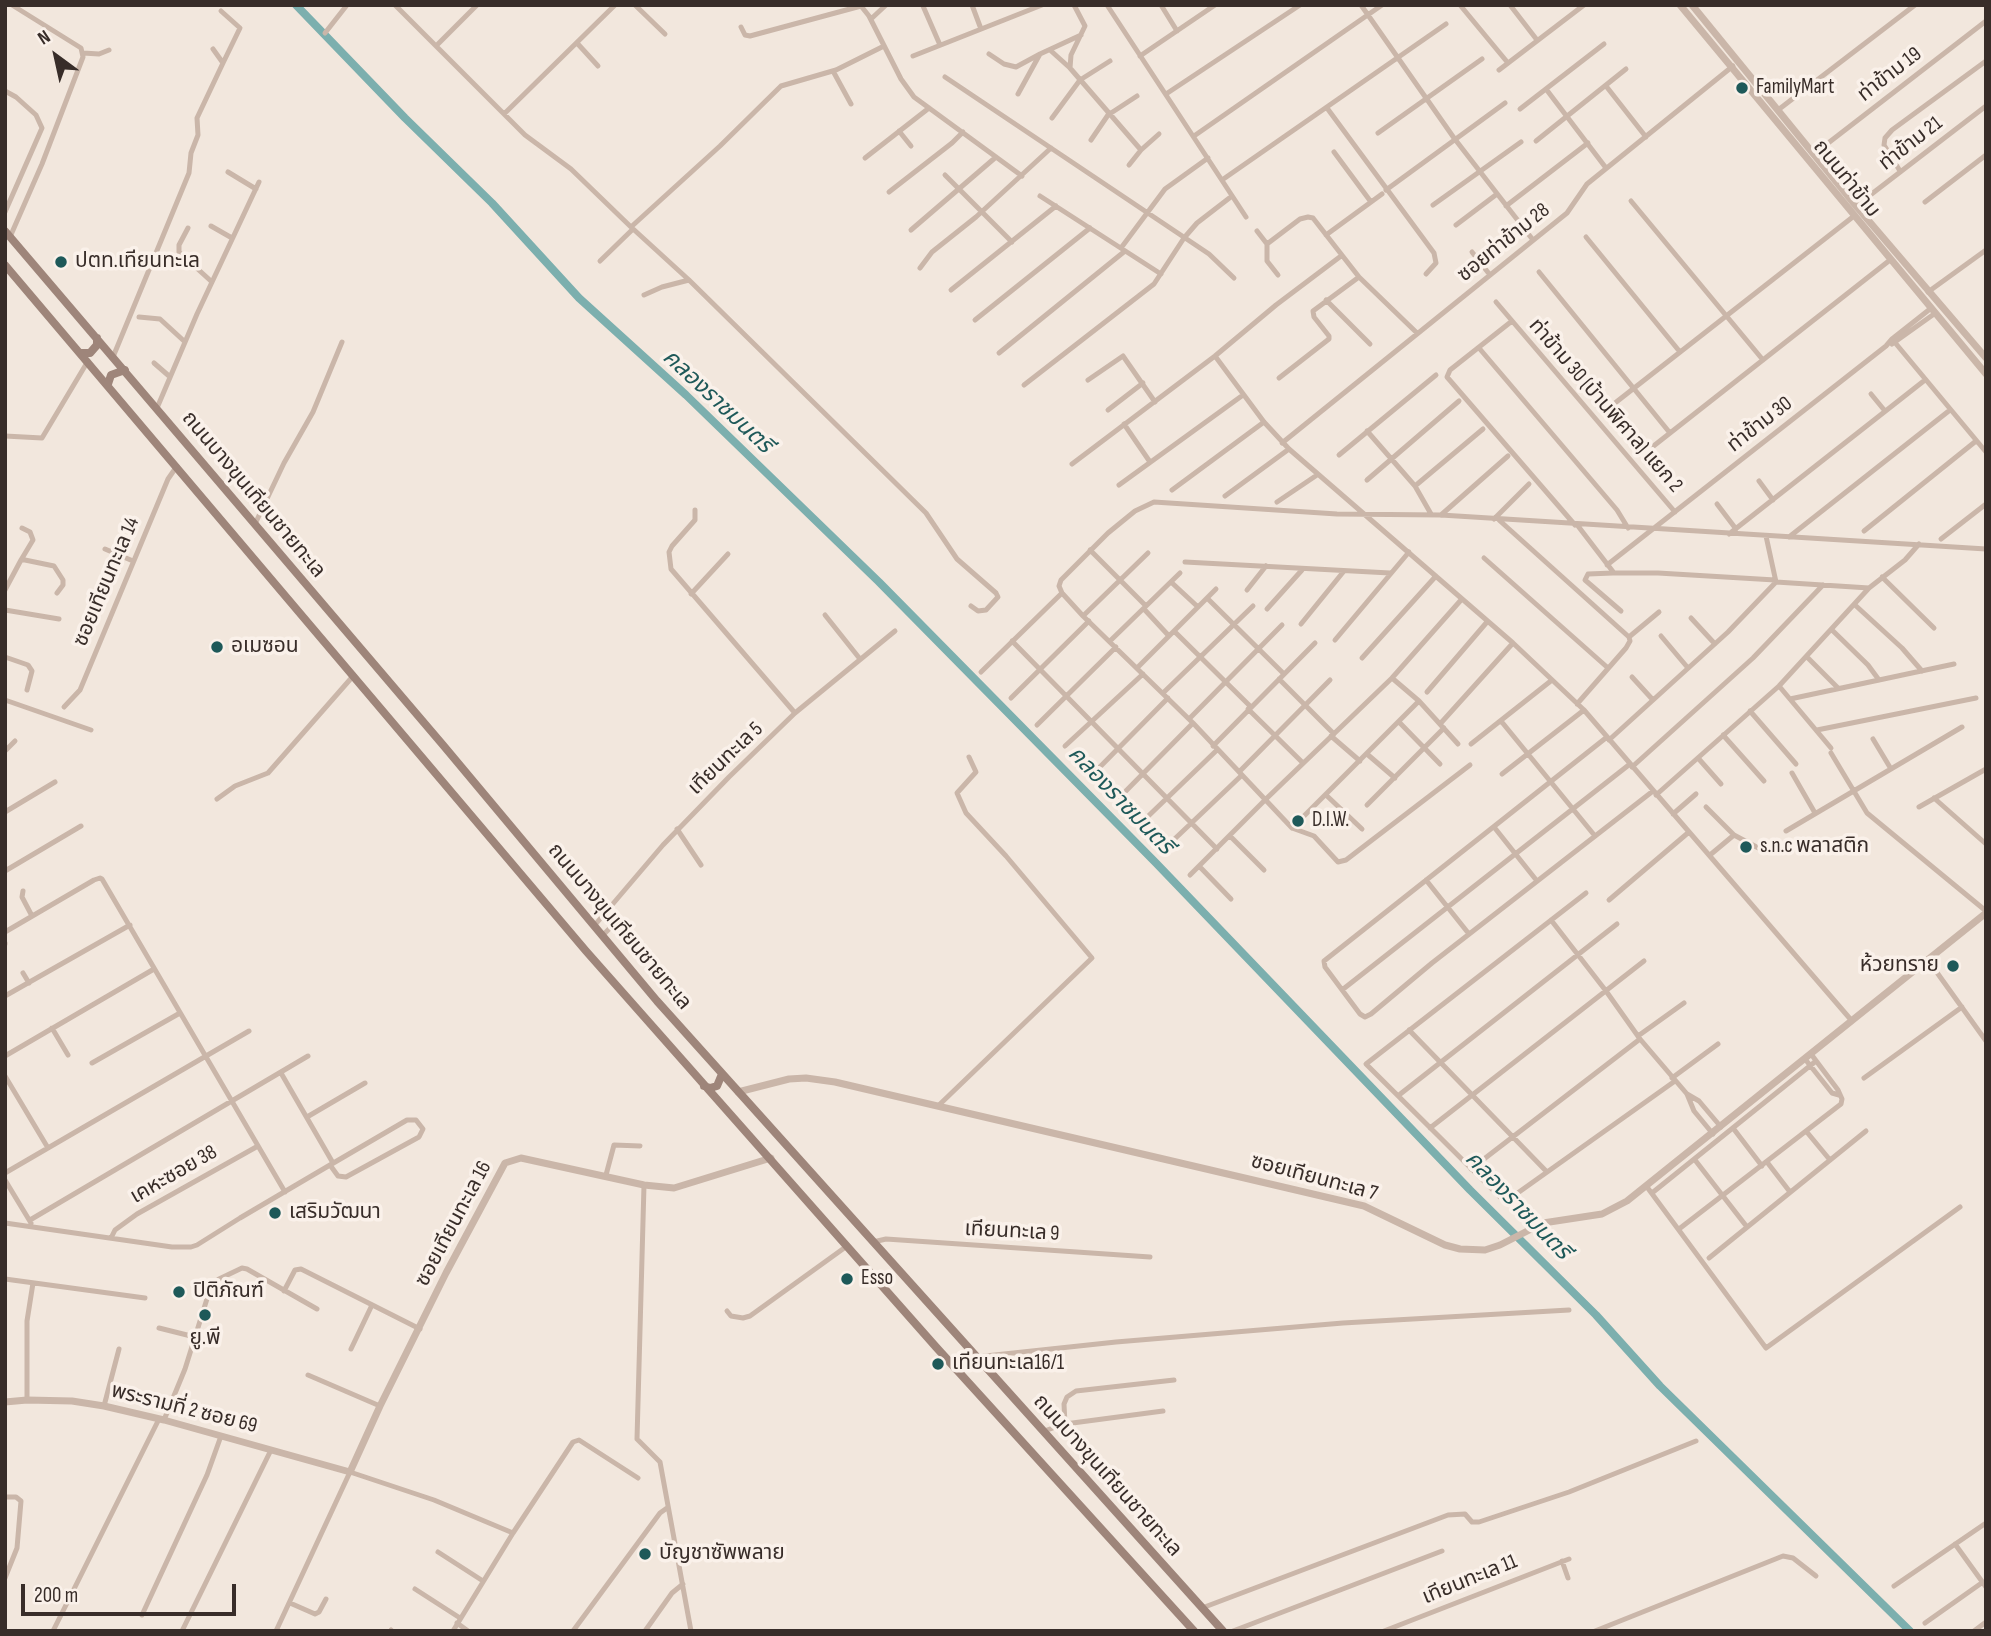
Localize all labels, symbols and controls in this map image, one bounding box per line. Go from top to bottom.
north arrow [21,21,91,91]
text: N [34,26,55,50]
street label: ท่าข้าม 19 [1853,42,1927,108]
place label: FamilyMart [1756,75,1834,101]
marker: FamilyMart [1734,80,1750,96]
street label: ท่าข้าม 21 [1874,111,1948,177]
street label: ถนนท่าข้าม [1807,135,1885,223]
street label: ซอยท่าข้าม 28 [1453,198,1555,288]
place label: ปตท.เทียนทะเล [75,249,200,275]
marker: ปตท.เทียนทะเล [53,254,69,270]
street label: ท่าข้าม 30 (บ้านพิศาล) แยก 2 [1523,314,1687,498]
water label: คลองราชมนตรี [656,344,778,460]
street label: ท่าข้าม 30 [1722,392,1798,458]
street label: ถนนบางขุนเทียนชายทะเล [176,406,330,584]
street label: ซอยเทียนทะเล 14 [68,514,146,650]
place label: อเมซอน [231,634,299,660]
marker: อเมซอน [209,639,225,655]
street label: เทียนทะเล 5 [683,717,769,801]
water label: คลองราชมนตรี [1061,741,1179,861]
place label: D.I.W. [1312,808,1349,834]
marker: D.I.W. [1290,813,1306,829]
place label: s.n.c พลาสติก [1760,834,1869,860]
street label: ถนนบางขุนเทียนชายทะเล [542,838,696,1016]
marker: s.n.c พลาสติก [1738,839,1754,855]
place label: ห้วยทราย [1860,953,1939,979]
marker: ห้วยทราย [1945,958,1961,974]
street label: เคหะซอย 38 [126,1140,222,1210]
water label: คลองราชมนตรี [1458,1146,1576,1266]
street label: ซอยเทียนทะเล 7 [1248,1149,1380,1207]
street label: ซอยเทียนทะเล 16 [410,1157,498,1291]
place label: เสริมวัฒนา [289,1200,381,1226]
marker: เสริมวัฒนา [267,1205,283,1221]
street label: เทียนทะเล 9 [964,1217,1060,1247]
place label: Esso [861,1266,893,1292]
marker: Esso [839,1271,855,1287]
place label: ปิติภัณฑ์ [193,1279,264,1305]
marker: ปิติภัณฑ์ [171,1284,187,1300]
marker: ยู.พี [197,1307,213,1323]
place label: ยู.พี [189,1326,221,1352]
place label: เทียนทะเล16/1 [952,1351,1064,1377]
marker: เทียนทะเล16/1 [930,1356,946,1372]
street label: พระรามที่ 2 ซอย 69 [108,1379,260,1439]
street label: ถนนบางขุนเทียนชายทะเล [1027,1390,1187,1562]
place label: บัญชาซัพพลาย [659,1541,785,1567]
marker: บัญชาซัพพลาย [637,1546,653,1562]
street label: เทียนทะเล 11 [1419,1550,1521,1610]
scale bar [24,1570,240,1614]
text: 200 m [34,1583,78,1608]

